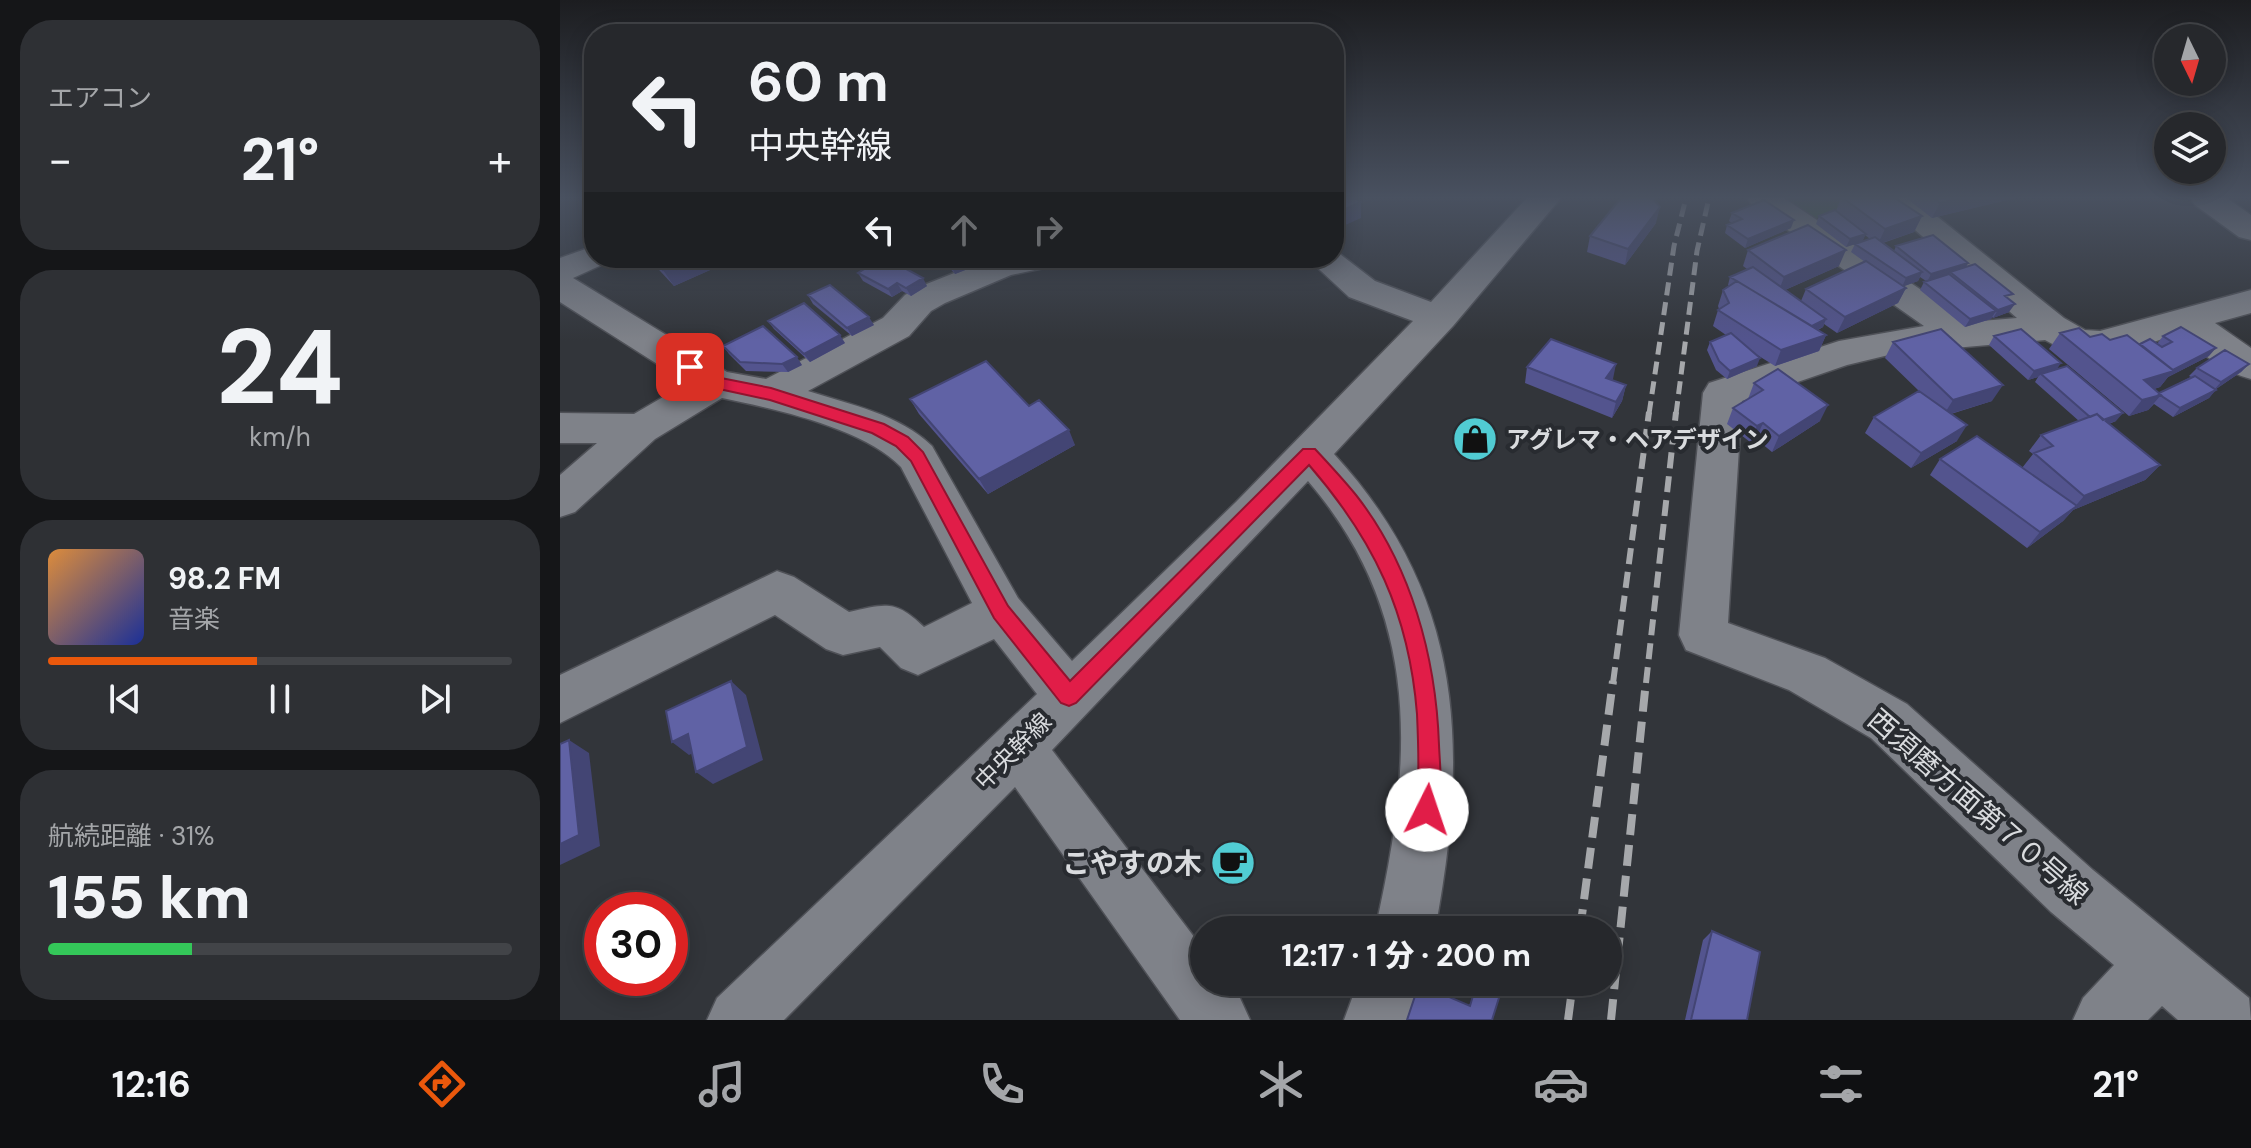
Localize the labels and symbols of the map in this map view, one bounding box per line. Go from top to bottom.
north arrow [2154,24,2226,96]
pin [656,333,724,401]
shop icon: アグレマ・ヘアデザイン [1451,415,1499,463]
place label: アグレマ・ヘアデザイン [1506,424,1769,455]
street label: 西須磨方面第７０号線 [1860,701,2096,913]
street label: 中央幹線 [968,706,1058,796]
position arrow [1385,768,1469,852]
cafe icon: こやすの木 [1209,839,1257,887]
place label: こやすの木 [1062,845,1202,882]
speed limit sign: 30 [584,892,688,996]

